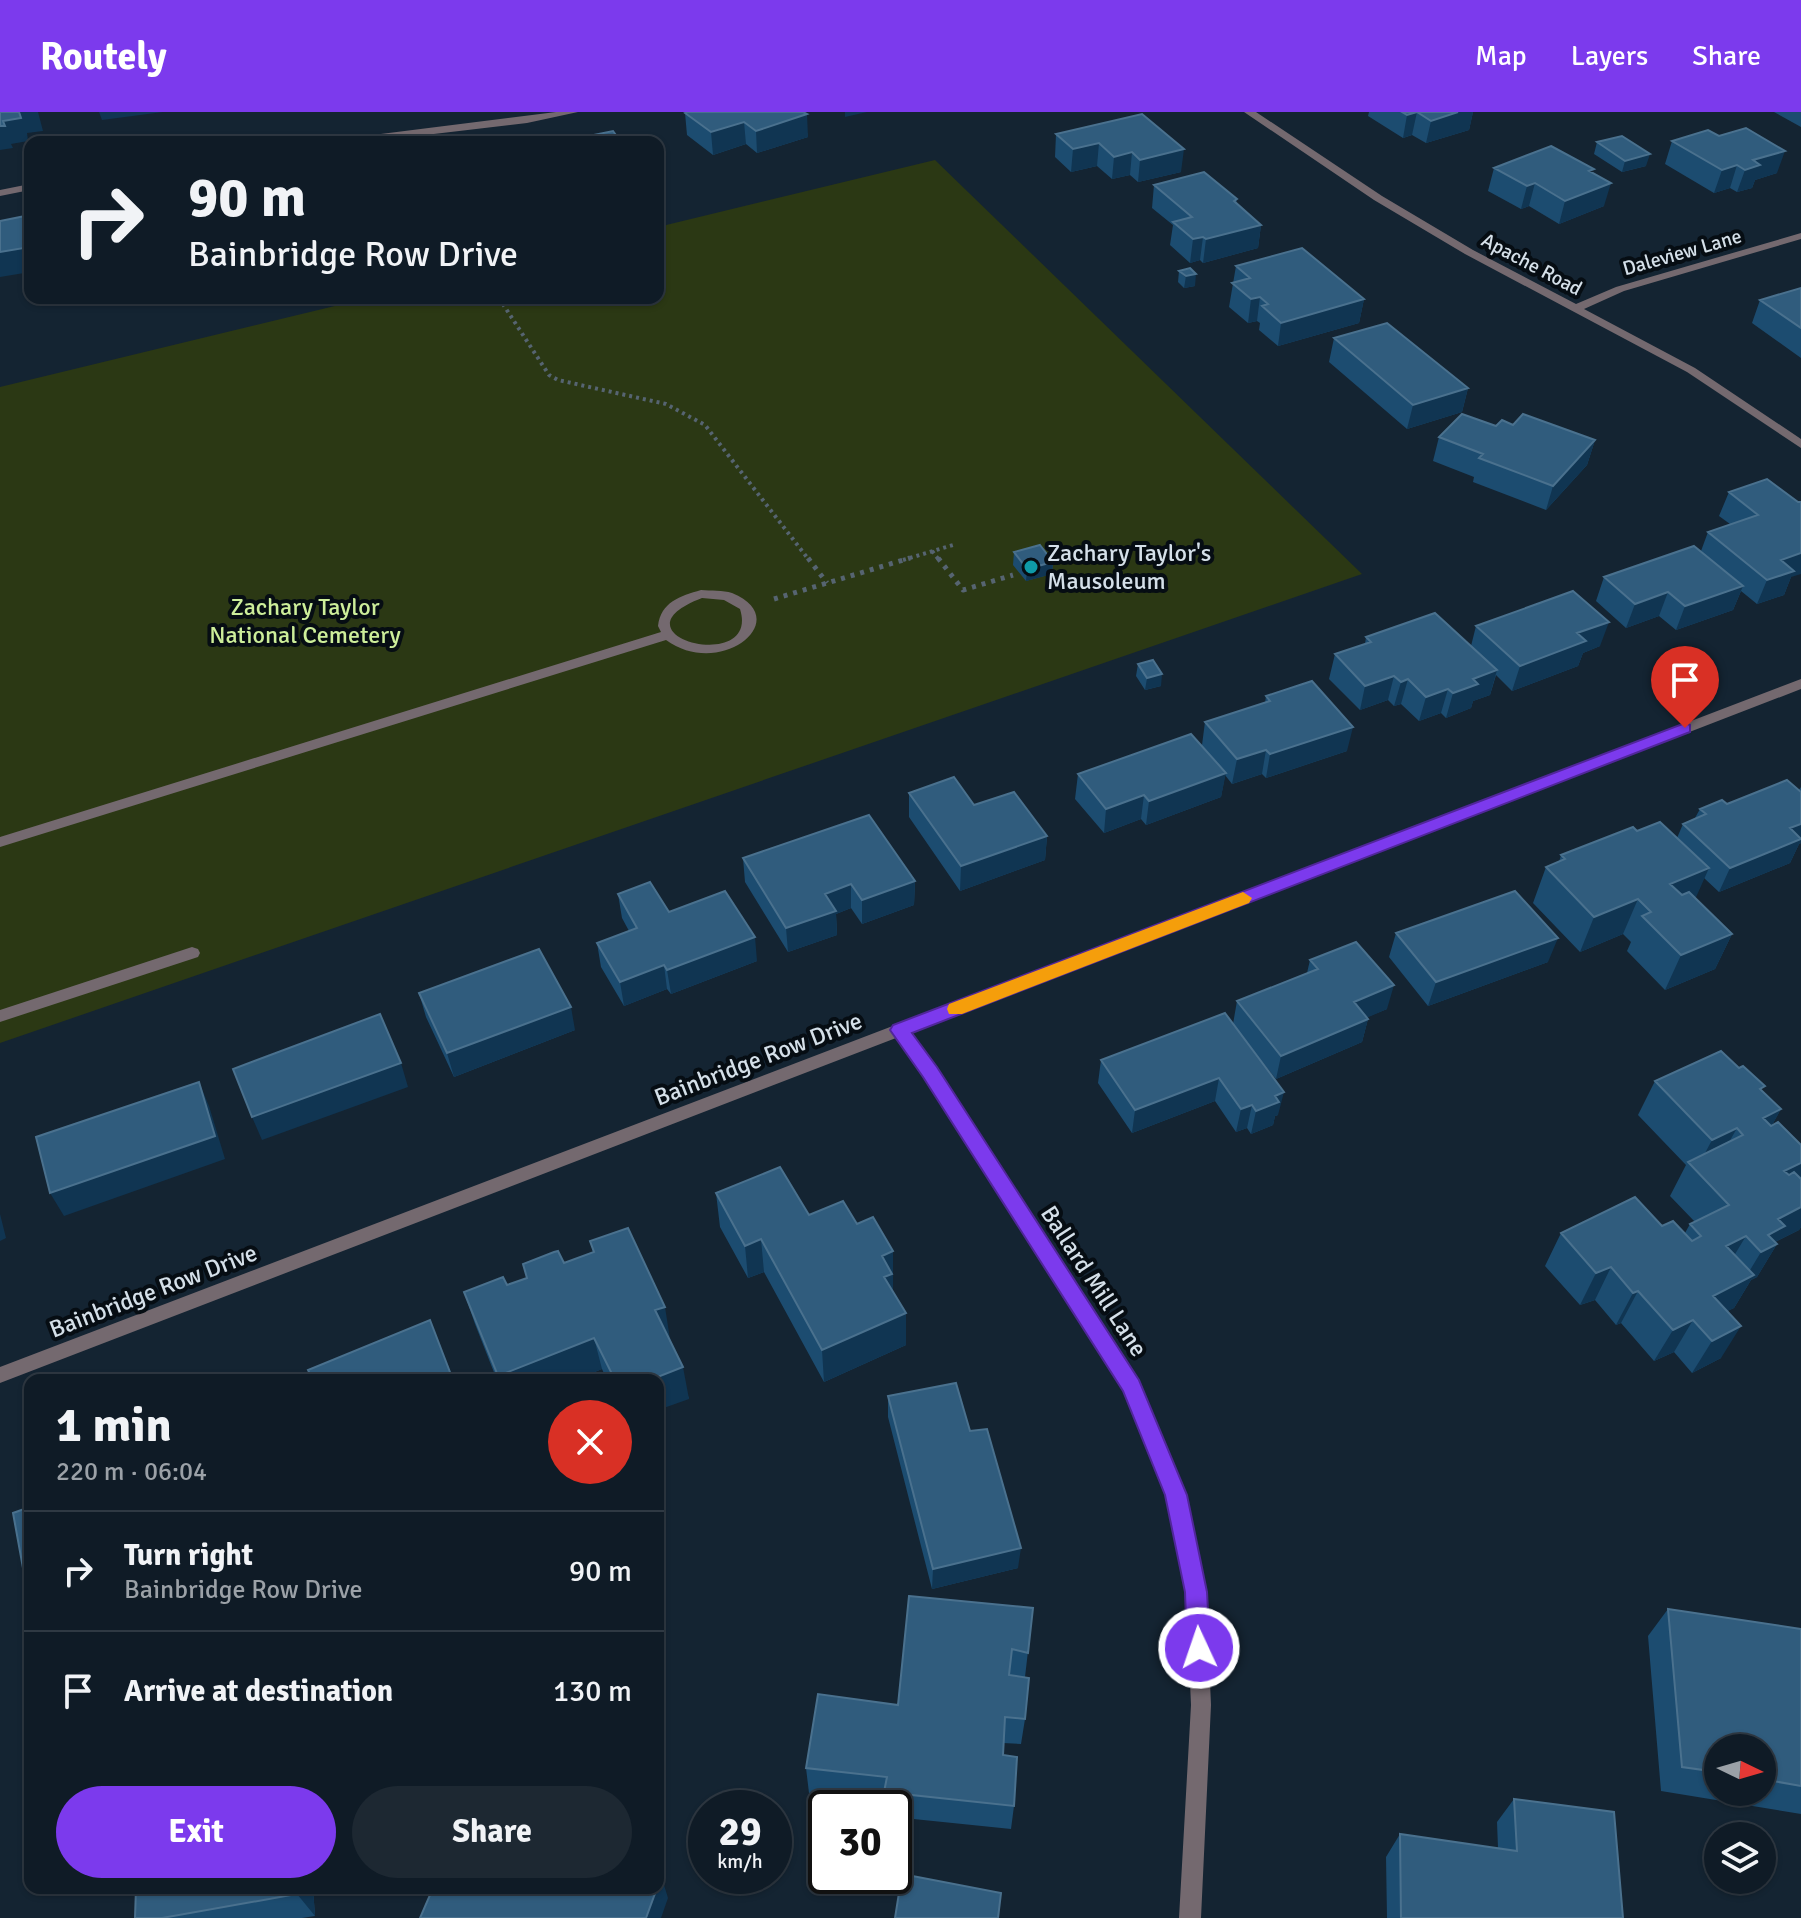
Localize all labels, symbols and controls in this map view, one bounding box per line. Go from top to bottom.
text: Routely [40,33,167,80]
text: Map [1475,39,1527,73]
text: Layers [1571,39,1648,73]
text: Share [1692,39,1761,73]
text: 90 m [188,163,306,232]
icon: right [56,168,160,272]
street label: Daleview Lane [1620,224,1744,281]
street label: Apache Road [1477,227,1586,301]
text: Bainbridge Row Drive [188,232,518,277]
place label: Zachary Taylor's Mausoleum [1047,538,1211,596]
marker: Zachary Taylor's Mausoleum [1022,558,1040,576]
park label: Zachary Taylor National Cemetery [209,592,401,650]
pin [1651,646,1719,728]
icon: arrive [1663,658,1707,702]
street label: Bainbridge Row Drive [650,1006,866,1112]
street label: Ballard Mill Lane [1034,1200,1154,1362]
street label: Bainbridge Row Drive [45,1238,261,1344]
text: 1 min [56,1396,172,1455]
button: close [548,1400,632,1484]
text: 220 m · 06:04 [56,1456,207,1488]
text: Turn right [124,1537,253,1574]
icon: right [56,1549,100,1593]
text: 90 m [569,1553,632,1590]
text: Bainbridge Row Drive [124,1574,362,1606]
position arrow [1157,1606,1241,1690]
icon: arrive [56,1669,100,1713]
text: Arrive at destination [124,1673,393,1710]
text: 130 m [553,1673,632,1710]
north arrow [1704,1734,1776,1806]
map controls [1704,1734,1776,1894]
button: Exit [56,1786,336,1878]
button: Share [352,1786,632,1878]
speed limit sign: 30 [808,1790,912,1894]
text: 29 [718,1807,762,1857]
button: layers [1704,1822,1776,1894]
text: km/h [717,1849,763,1874]

